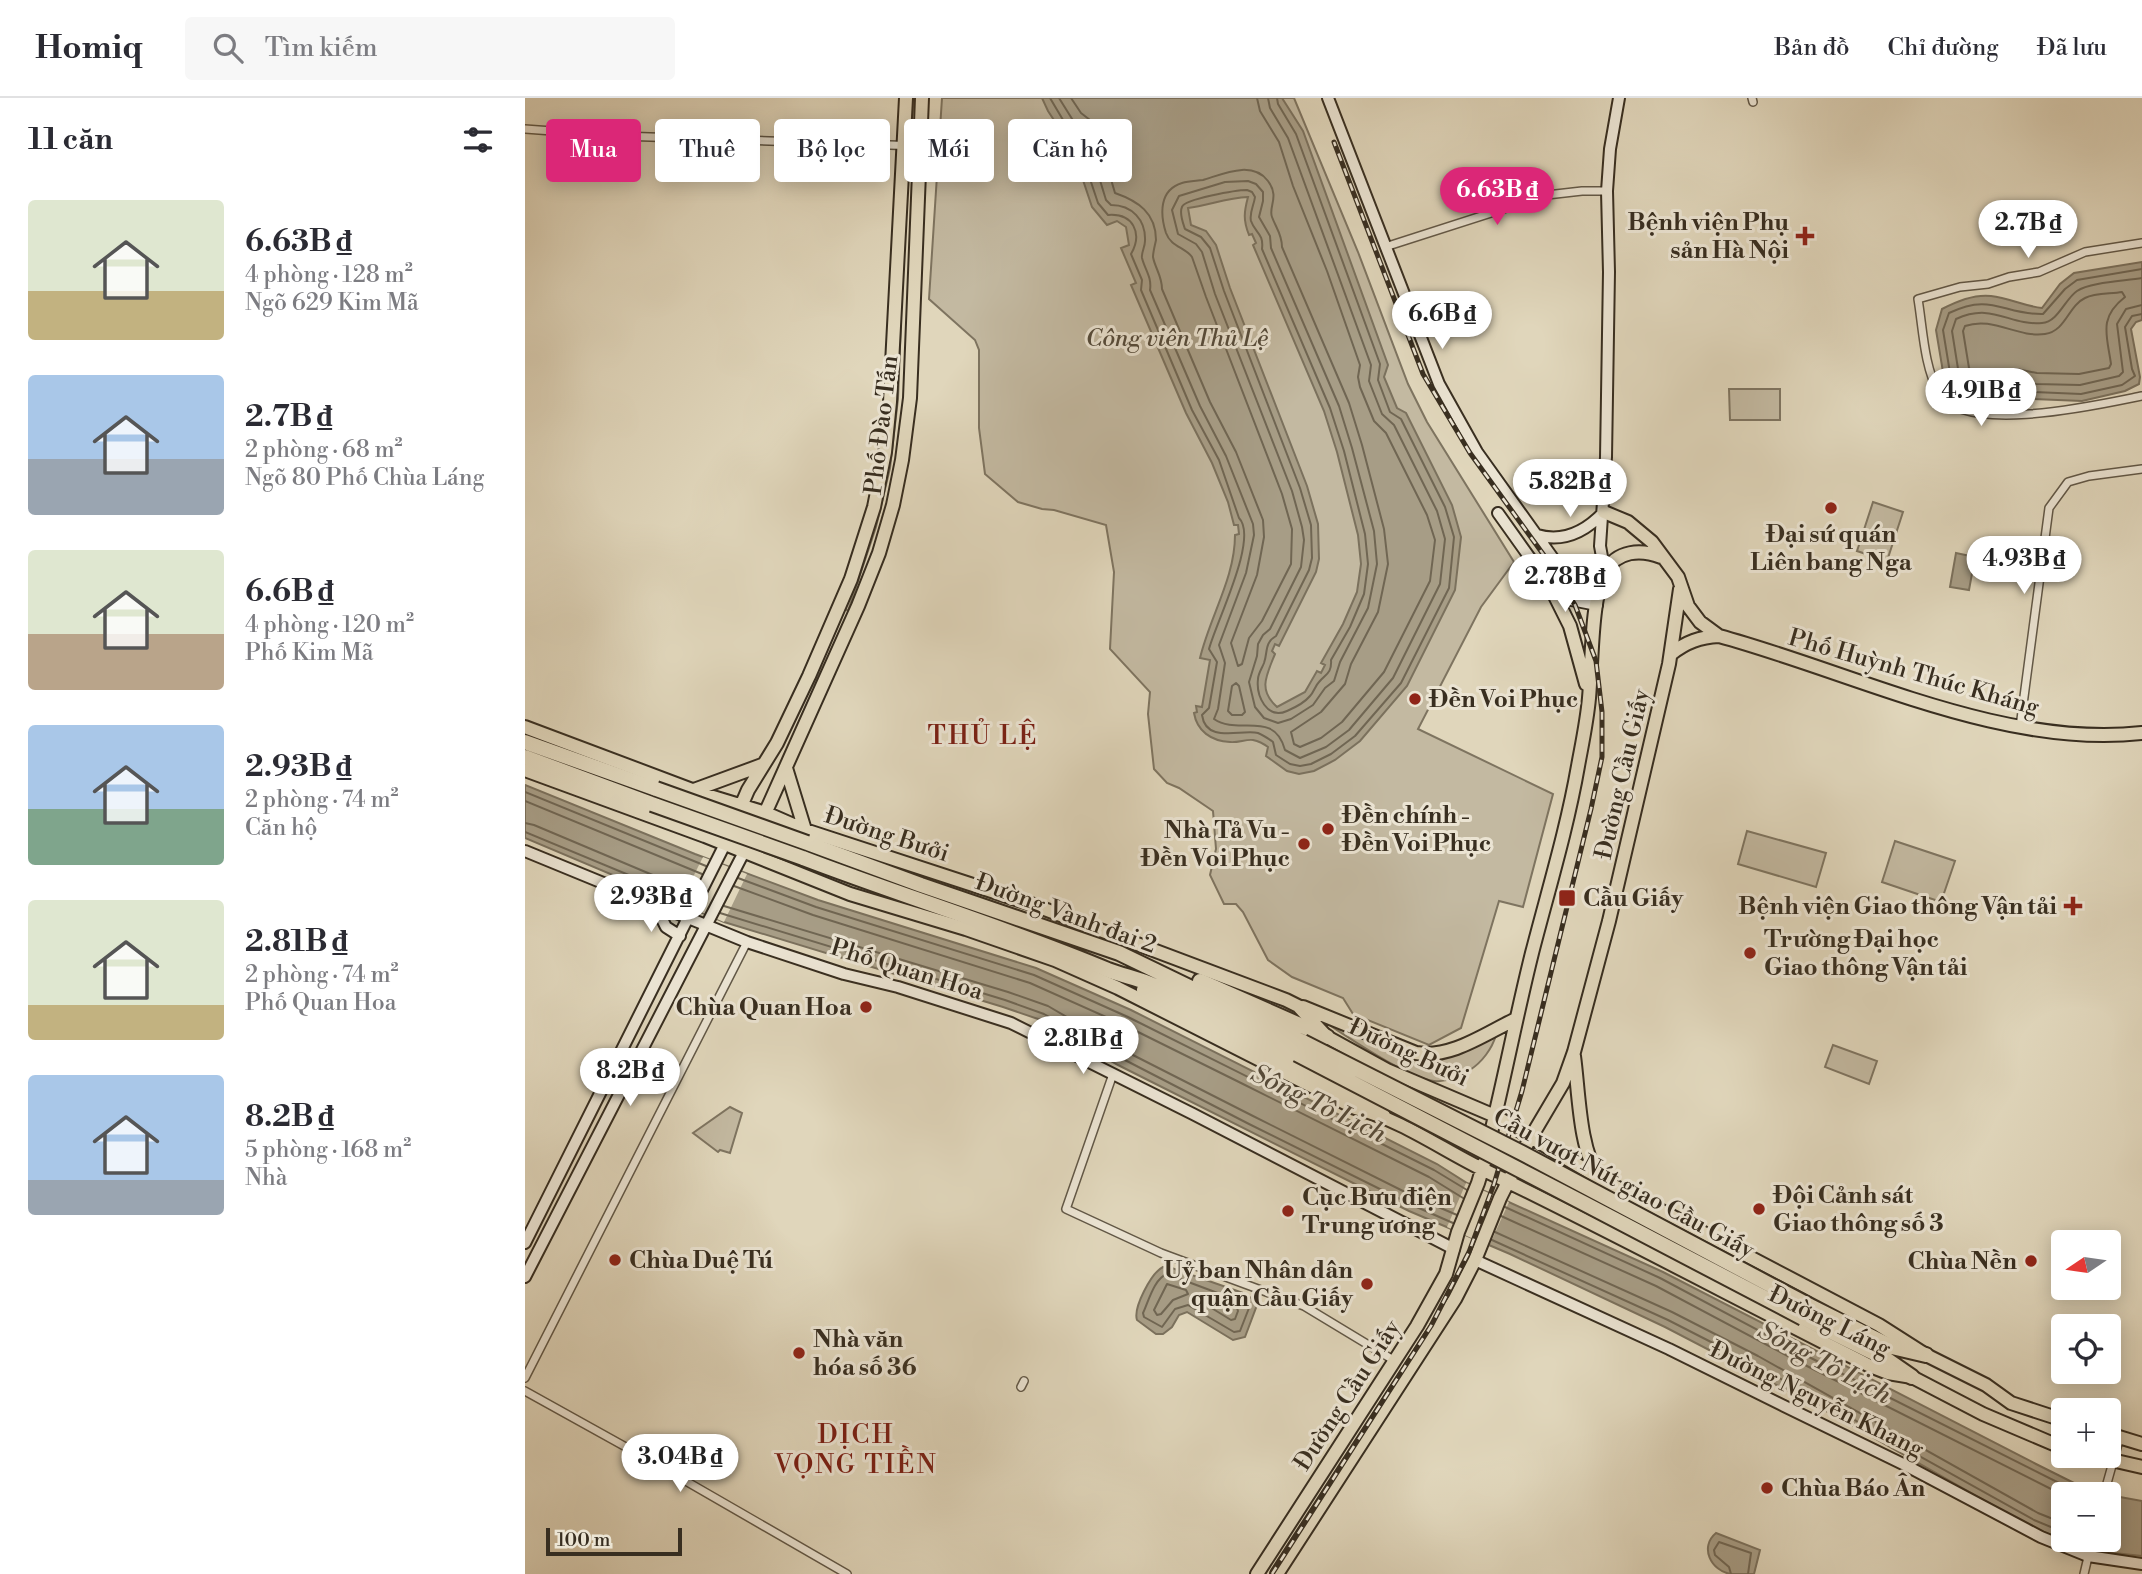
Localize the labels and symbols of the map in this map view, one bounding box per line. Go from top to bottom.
pin: 6.63B ₫ [1432,167,1562,227]
pin: 2.7B ₫ [1971,200,2085,260]
place label: Bệnh viện Phụ sản Hà Nội [1627,208,1789,266]
marker: Bệnh viện Phụ sản Hà Nội [1795,226,1815,246]
pin: 6.6B ₫ [1385,292,1499,351]
park label: Công viên Thủ Lệ [1086,324,1269,354]
street label: Phố Đào Tấn [859,354,905,497]
pin: 4.91B ₫ [1916,368,2046,428]
pin: 5.82B ₫ [1505,460,1635,519]
marker: Đại sứ quán Liên bang Nga [1823,500,1839,516]
place label: Đại sứ quán Liên bang Nga [1750,520,1913,578]
pin: 4.93B ₫ [1959,536,2089,596]
pin: 2.78B ₫ [1500,554,1630,614]
street label: Phố Huỳnh Thúc Kháng [1785,623,2043,723]
place label: Đền Voi Phục [1428,685,1578,715]
street label: Đường Cầu Giấy [1589,686,1657,862]
marker: Đền Voi Phục [1407,691,1423,707]
district label: THỦ LỆ [928,718,1038,752]
street label: Đường Bưởi [820,801,953,869]
place label: Đền chính - Đền Voi Phục [1341,801,1491,859]
place label: Nhà Tả Vu - Đền Voi Phục [1140,816,1290,874]
marker: Đền chính - Đền Voi Phục [1320,821,1336,837]
marker: Nhà Tả Vu - Đền Voi Phục [1296,836,1312,852]
street label: Đường Vành đai 2 [971,867,1160,961]
pin: 2.93B ₫ [586,874,716,934]
place label: Cầu Giấy [1583,884,1684,914]
marker: Cầu Giấy [1557,888,1577,908]
place label: Bệnh viện Giao thông Vận tải [1738,892,2057,922]
marker: Bệnh viện Giao thông Vận tải [2063,896,2083,916]
place label: Trường Đại học Giao thông Vận tải [1764,925,1968,983]
street label: Phố Quan Hoa [827,933,987,1008]
marker: Trường Đại học Giao thông Vận tải [1742,945,1758,961]
place label: Chùa Quan Hoa [676,993,853,1023]
marker: Chùa Quan Hoa [858,999,874,1015]
street label: Đường Bưởi [1344,1012,1474,1094]
pin: 2.81B ₫ [1018,1016,1148,1076]
pin: 8.2B ₫ [573,1048,687,1108]
water label: Sông Tô Lịch [1246,1057,1392,1151]
street label: Cầu vượt Nút giao Cầu Giấy [1488,1102,1760,1266]
place label: Đội Cảnh sát Giao thông số 3 [1772,1181,1944,1239]
place label: Cục Bưu điện Trung ương [1302,1183,1452,1241]
marker: Đội Cảnh sát Giao thông số 3 [1751,1201,1767,1217]
marker: Cục Bưu điện Trung ương [1280,1203,1296,1219]
north arrow [2051,1230,2121,1300]
place label: Chùa Duệ Tú [629,1246,773,1276]
place label: Chùa Nền [1907,1247,2017,1277]
marker: Chùa Duệ Tú [607,1252,623,1268]
marker: Chùa Nền [2023,1253,2039,1269]
place label: Uỷ ban Nhân dân quận Cầu Giấy [1164,1256,1354,1314]
marker: Uỷ ban Nhân dân quận Cầu Giấy [1359,1276,1375,1292]
street label: Đường Láng [1764,1279,1896,1365]
street label: Đường Cầu Giấy [1288,1314,1408,1477]
water label: Sông Tô Lịch [1752,1314,1897,1412]
place label: Nhà văn hóa số 36 [813,1325,917,1383]
street label: Đường Nguyễn Khang [1704,1335,1929,1465]
marker: Nhà văn hóa số 36 [791,1345,807,1361]
district label: DỊCH VỌNG TIỀN [773,1419,938,1481]
pin: 3.04B ₫ [615,1434,745,1494]
place label: Chùa Báo Ân [1781,1472,1926,1504]
marker: Chùa Báo Ân [1759,1480,1775,1496]
scale bar [546,1525,683,1557]

